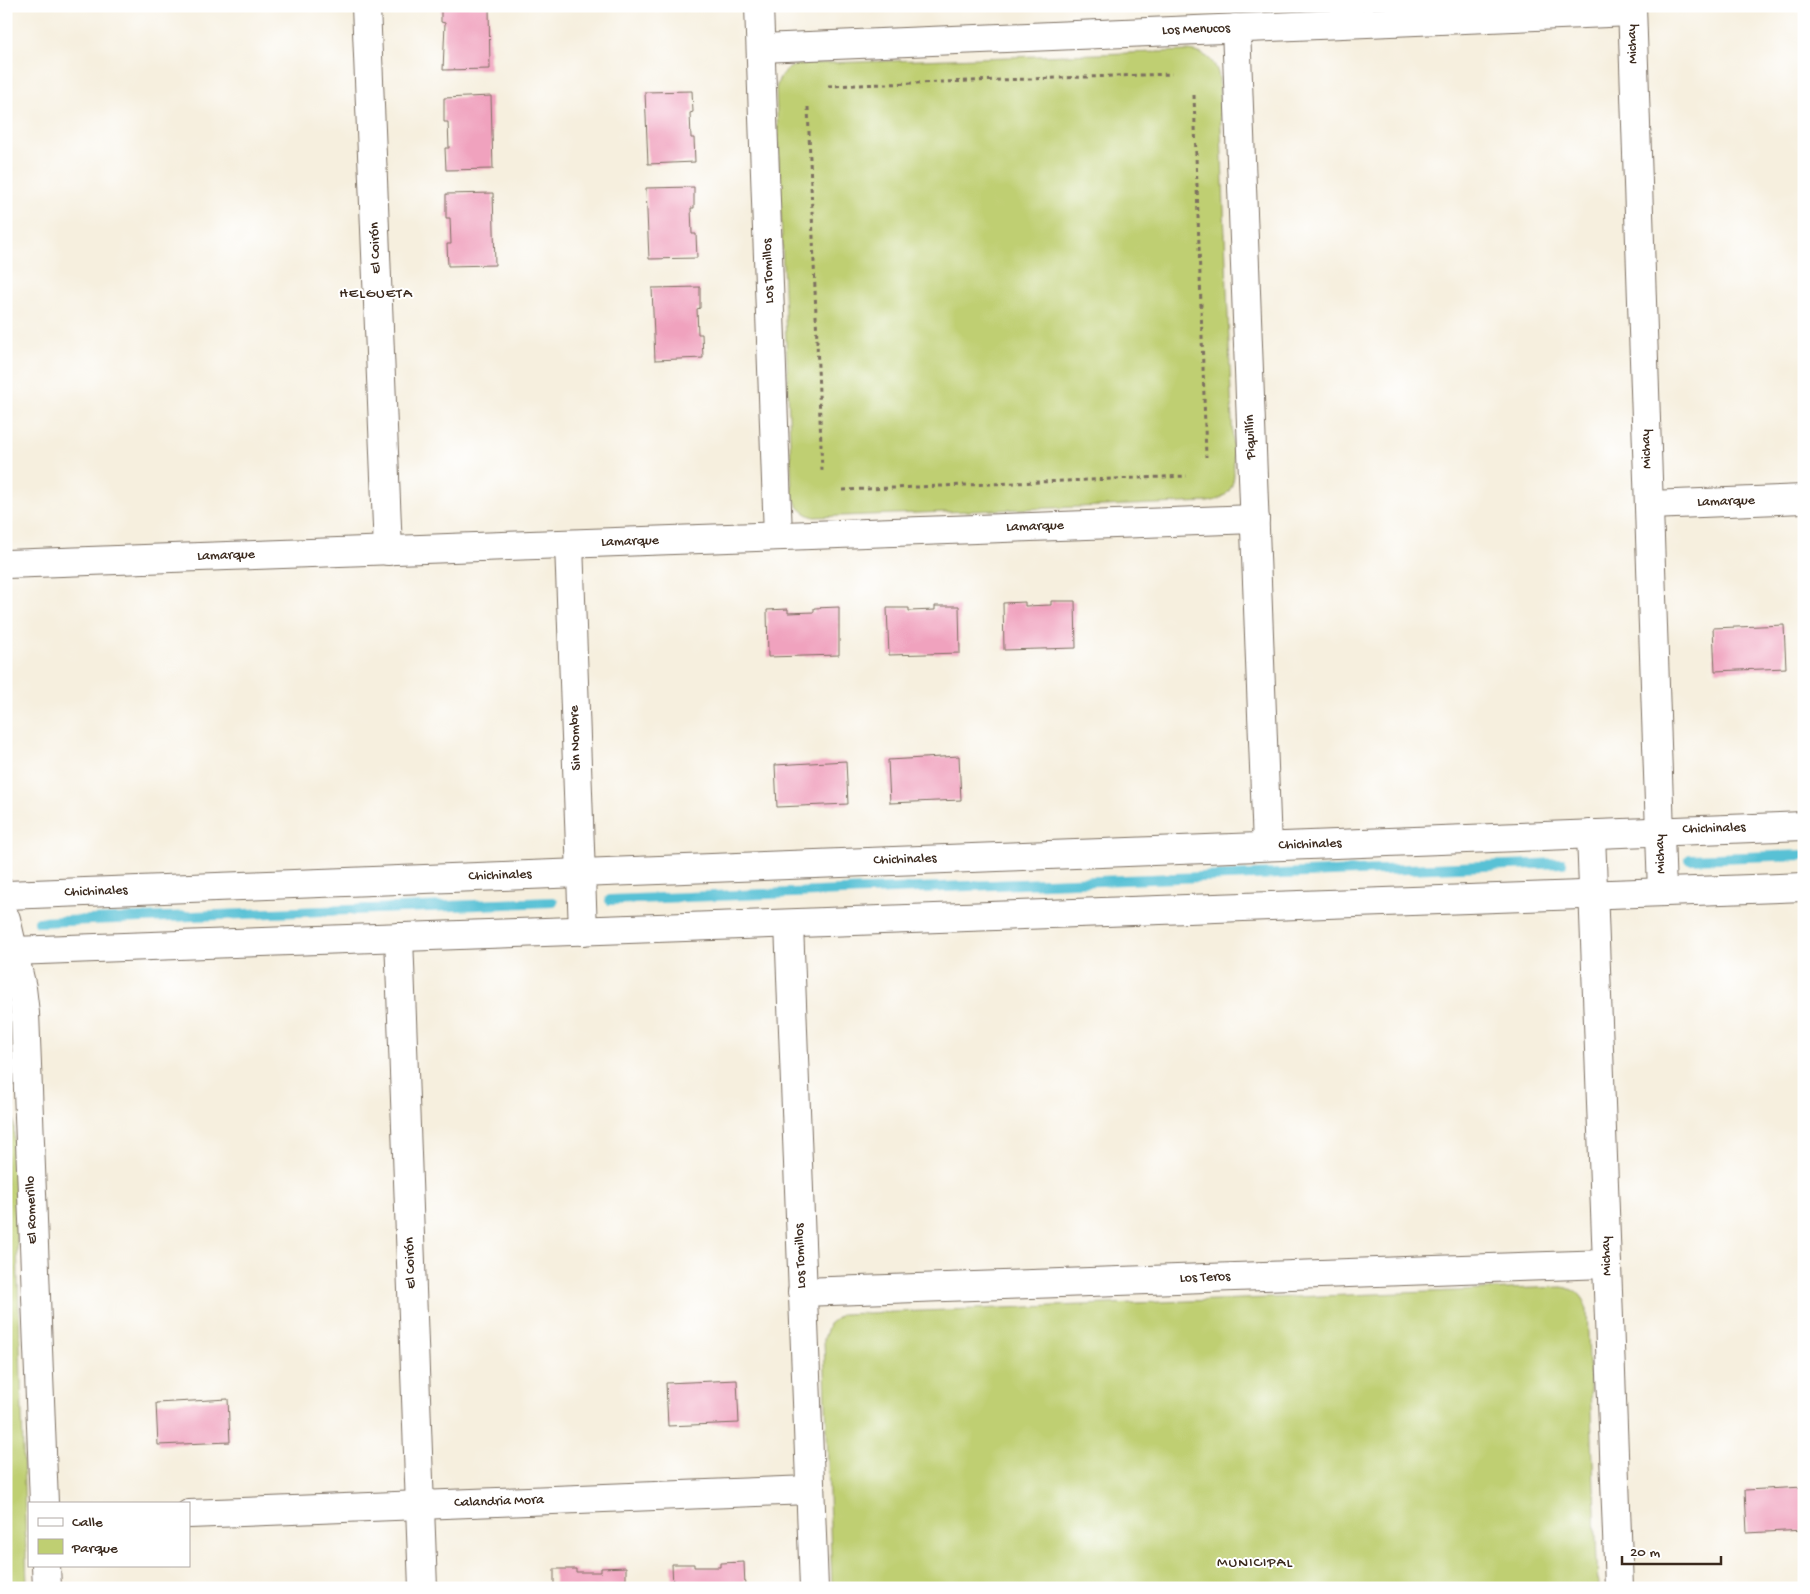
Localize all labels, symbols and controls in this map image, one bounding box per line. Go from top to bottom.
street label: Los Menucos [1162,20,1231,40]
street label: Michay [1624,24,1642,64]
street label: El Coirón [367,221,385,274]
street label: Los Tomillos [759,237,779,304]
district label: HELGUETA [339,285,413,303]
street label: Piquillín [1242,414,1260,461]
street label: Michay [1638,429,1656,469]
street label: Lamarque [1697,492,1756,512]
street label: Lamarque [1006,517,1065,537]
street label: Lamarque [601,532,660,552]
street label: Lamarque [197,546,256,566]
street label: Sin Nombre [566,704,586,771]
street label: Chichinales [1682,819,1747,839]
street label: Michay [1652,834,1670,874]
street label: Chichinales [1278,835,1343,855]
street label: Chichinales [873,850,938,870]
street label: Chichinales [468,866,533,886]
street label: Chichinales [64,882,129,902]
street label: El Romerillo [22,1176,42,1244]
street label: Los Tomillos [791,1222,811,1289]
street label: El Coirón [402,1236,420,1289]
street label: Michay [1598,1236,1616,1276]
street label: Los Teros [1179,1269,1232,1287]
street label: Calandria Mora [454,1492,545,1512]
legend [28,1502,190,1566]
text: Calle [72,1514,103,1532]
scale bar [1622,1534,1721,1566]
text: Parque [71,1540,118,1558]
text: 20 m [1630,1544,1660,1562]
district label: MUNICIPAL [1217,1554,1293,1572]

